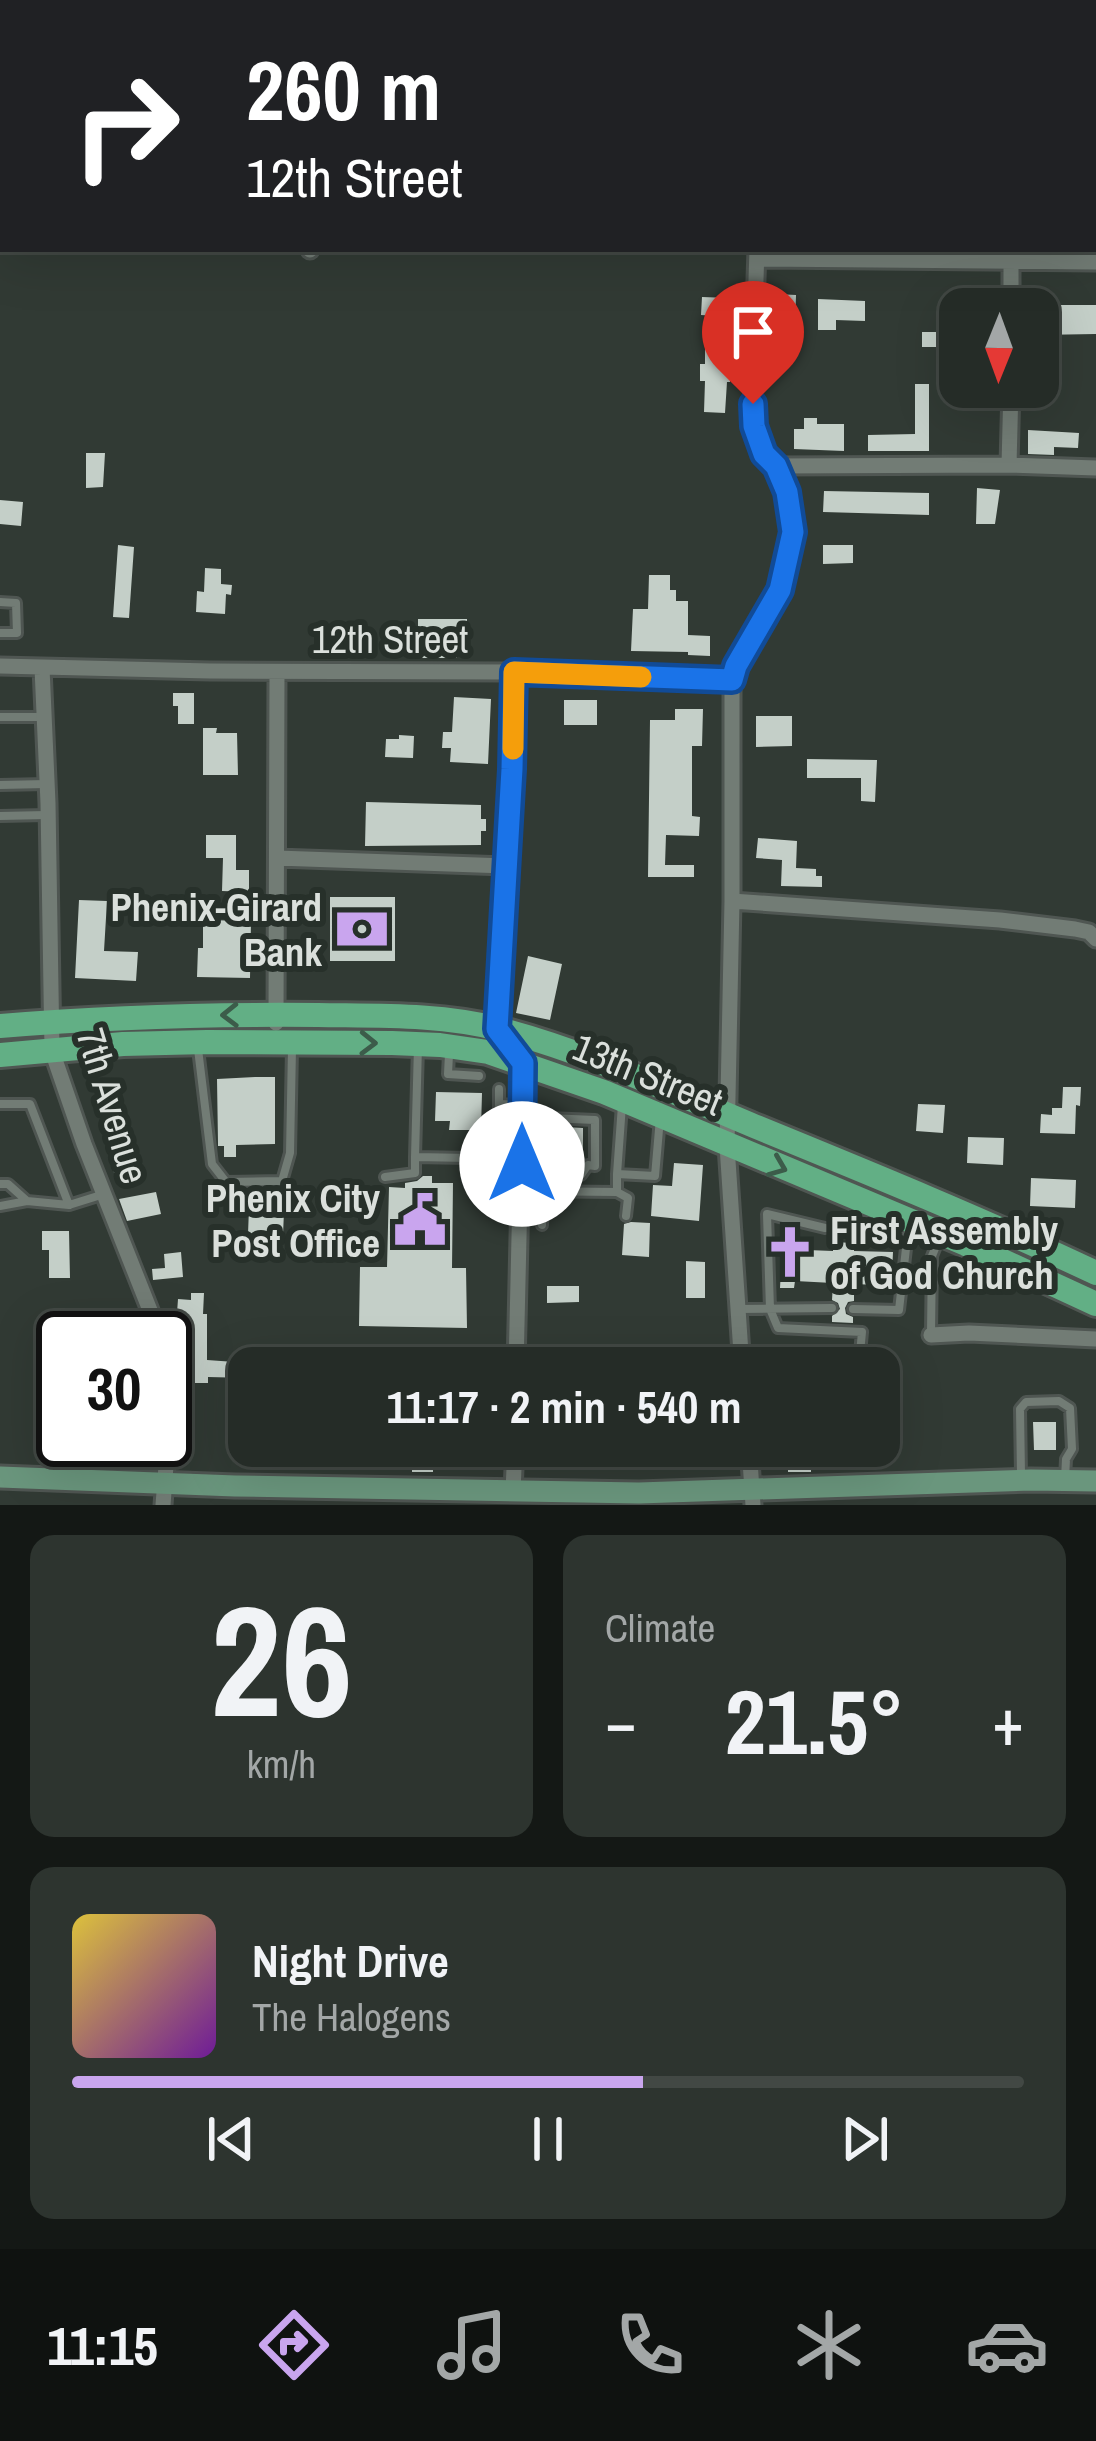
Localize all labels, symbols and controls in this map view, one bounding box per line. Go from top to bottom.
text: 260 m [246,33,441,146]
icon: right [48,48,204,204]
text: 12th Street [246,141,463,214]
pin [702,281,804,404]
north arrow [939,288,1059,408]
map controls [939,288,1059,408]
icon: arrive [720,299,786,365]
street label: 12th Street [312,613,468,665]
place label: Phenix-Girard Bank [111,881,322,978]
bank icon: Phenix-Girard Bank [333,900,391,958]
one-way arrow [220,1002,238,1028]
street label: 13th Street [566,1021,730,1127]
street label: 7th Avenue [65,1022,161,1190]
one-way arrow [360,1029,378,1055]
position arrow [459,1101,585,1227]
one-way arrow [766,1152,787,1177]
place label: Phenix City Post Office [206,1172,380,1269]
public building icon: Phenix City Post Office [391,1191,449,1249]
place label: First Assembly of God Church [830,1204,1058,1301]
church icon: First Assembly of God Church [761,1223,819,1281]
speed limit sign: 30 [36,1311,192,1467]
text: 11:17 · 2 min · 540 m [387,1376,741,1437]
text: 26 [210,1555,353,1765]
text: Climate [605,1602,715,1654]
text: 21.5° [725,1661,904,1782]
text: − [605,1677,637,1766]
text: + [992,1677,1024,1766]
text: km/h [247,1738,316,1790]
text: Night Drive [252,1930,449,1991]
text: The Halogens [252,1991,451,2043]
icon: previous [198,2106,264,2172]
icon: pause [515,2106,581,2172]
icon: next [832,2106,898,2172]
icon: directions [252,2303,336,2387]
icon: music [430,2303,514,2387]
icon: phone [608,2303,692,2387]
icon: climate [787,2303,871,2387]
icon: car [965,2303,1049,2387]
text: 11:15 [47,2309,158,2382]

